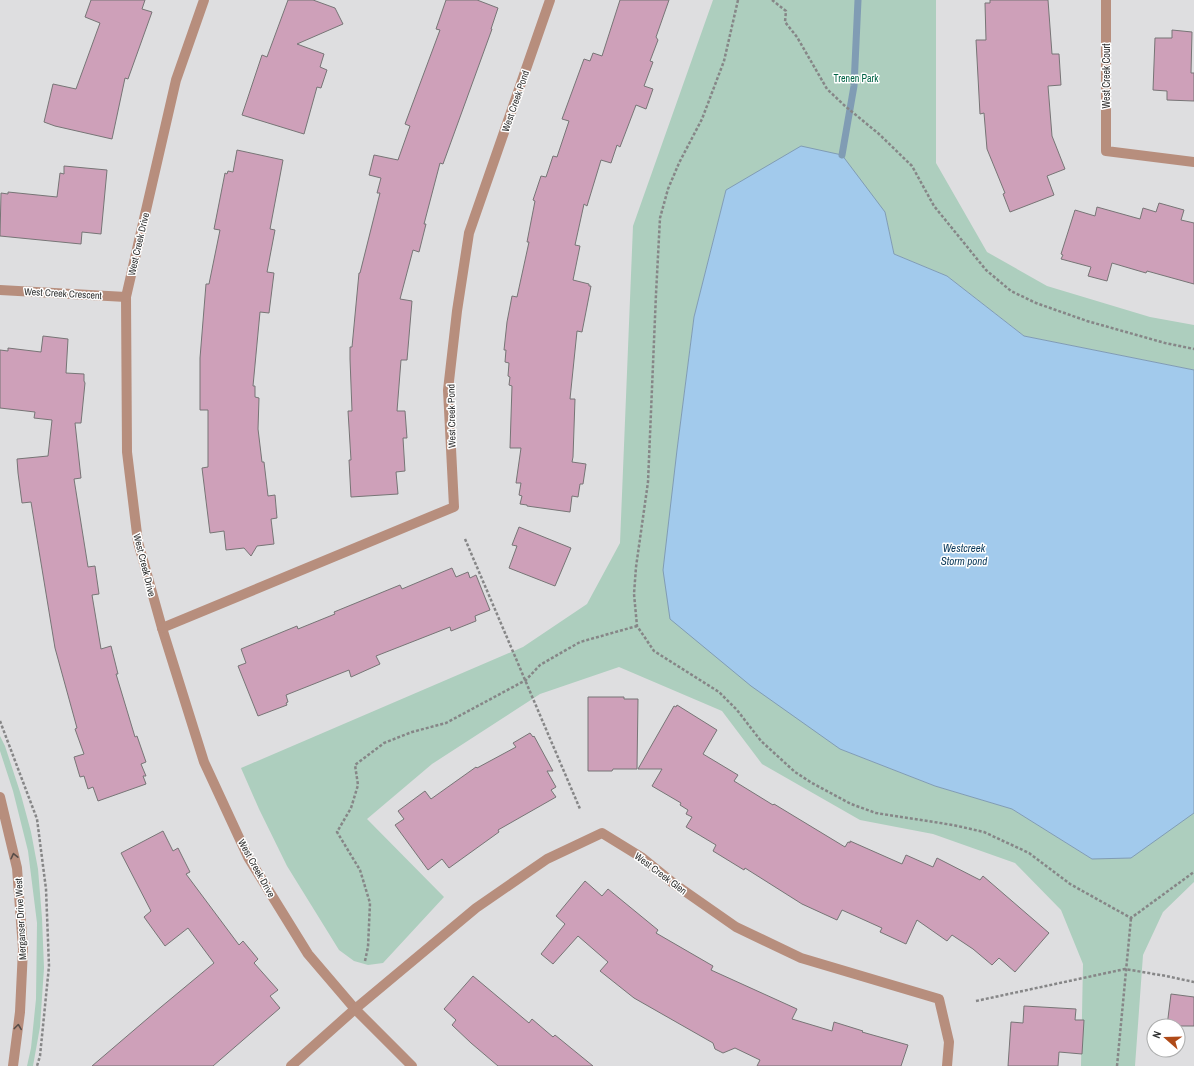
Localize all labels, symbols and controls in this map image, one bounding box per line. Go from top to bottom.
street label: West Creek Court [1100,43,1113,109]
street label: West Creek Pond [499,69,532,134]
park label: Trenen Park [834,72,879,85]
street label: West Creek Drive [125,211,152,277]
street label: West Creek Crescent [24,285,103,302]
street label: West Creek Pond [444,384,459,448]
street label: West Creek Drive [130,532,159,598]
water label: Westcreek Storm pond [941,541,988,568]
street label: West Creek Drive [235,837,278,900]
street label: West Creek Glen [632,849,689,897]
one-way arrow [10,853,18,859]
street label: Merganser Drive West [12,877,29,960]
north arrow [1146,1018,1186,1058]
one-way arrow [13,1024,22,1030]
text: N [1149,1029,1164,1040]

